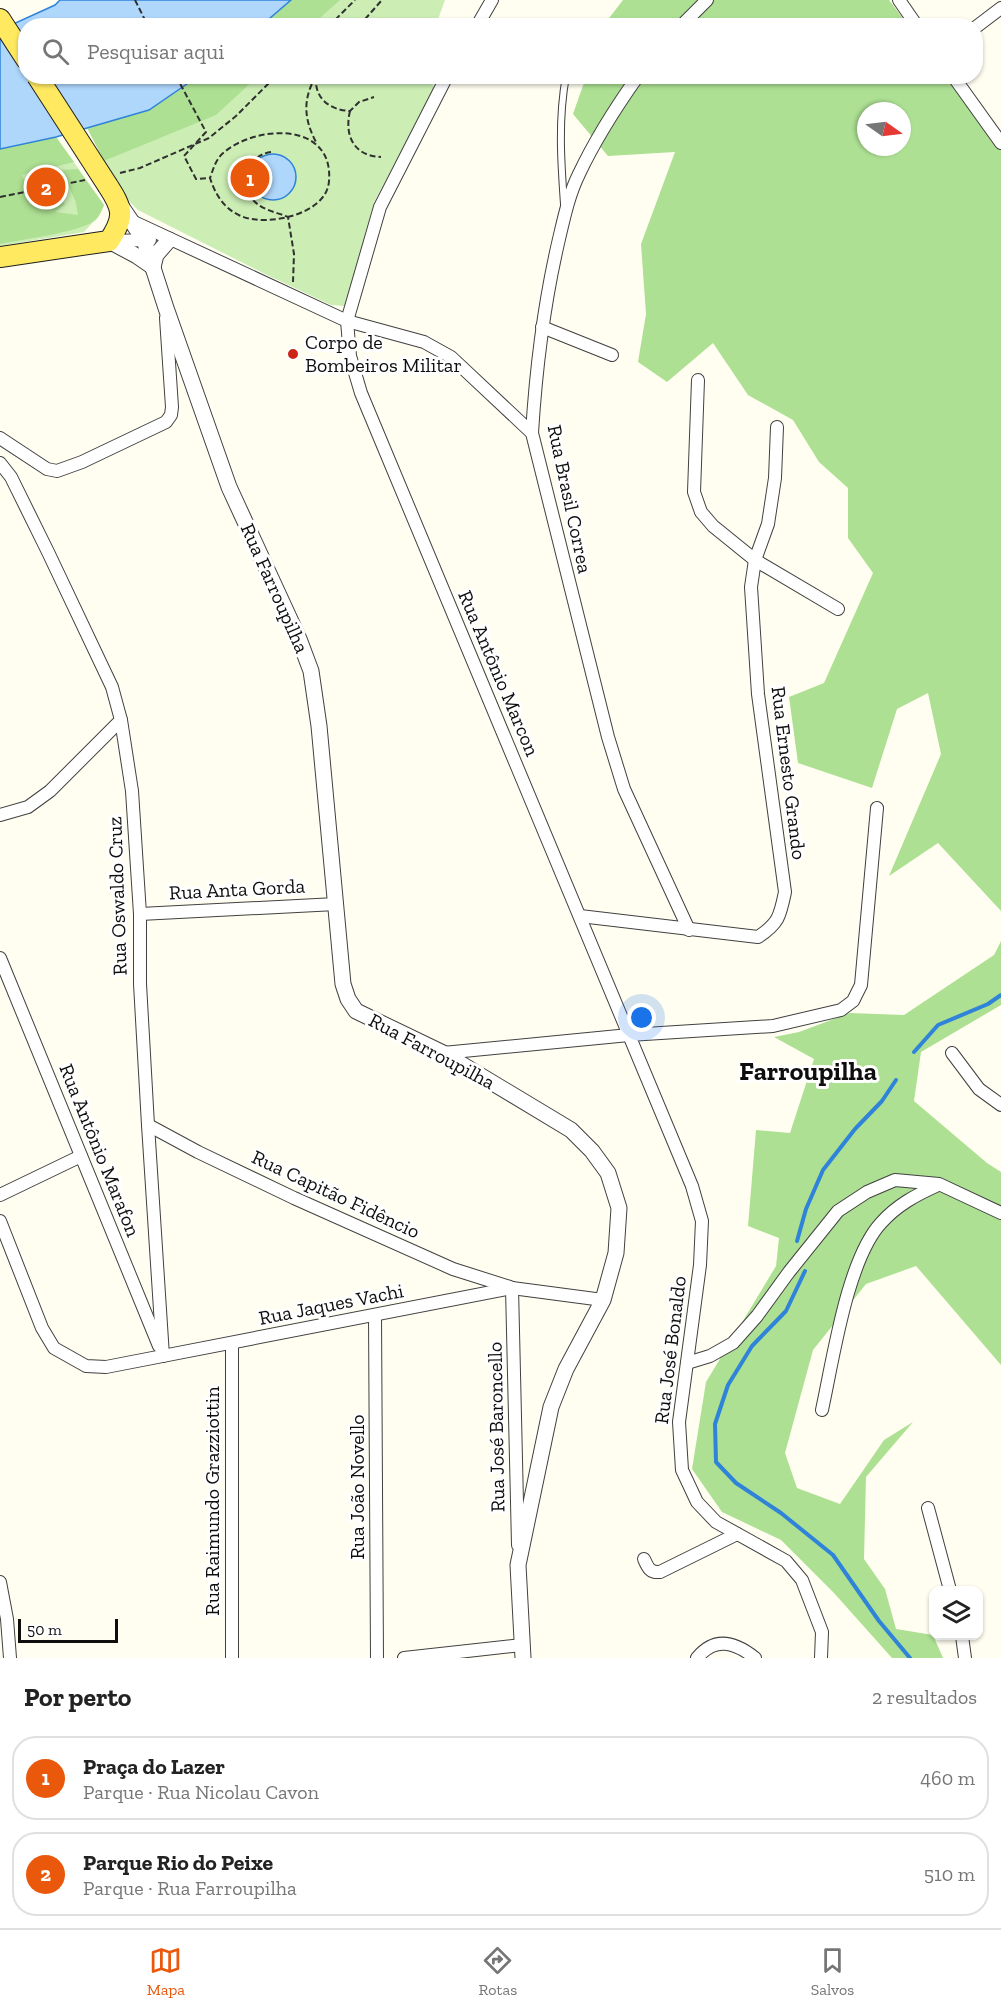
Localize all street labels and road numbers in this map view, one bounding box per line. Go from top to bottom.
street label: Rua Brasil Correa [543,423,598,576]
street label: Rua Farroupilha [236,519,314,657]
street label: Rua Antônio Marcon [453,587,545,760]
street label: Rua Ernesto Grando [766,685,812,861]
street label: Rua Oswaldo Cruz [102,816,132,976]
street label: Rua Anta Gorda [168,873,306,905]
street label: Rua Farroupilha [365,1008,499,1094]
street label: Rua Antônio Marafon [54,1060,146,1240]
street label: Rua Capitão Fidêncio [248,1145,424,1243]
street label: Rua José Bonaldo [649,1275,691,1425]
street label: Rua Jaques Vachi [257,1278,406,1330]
street label: Rua José Baroncello [483,1342,509,1512]
street label: Rua Raimundo Grazziottin [200,1386,224,1616]
street label: Rua João Novello [345,1414,369,1560]

